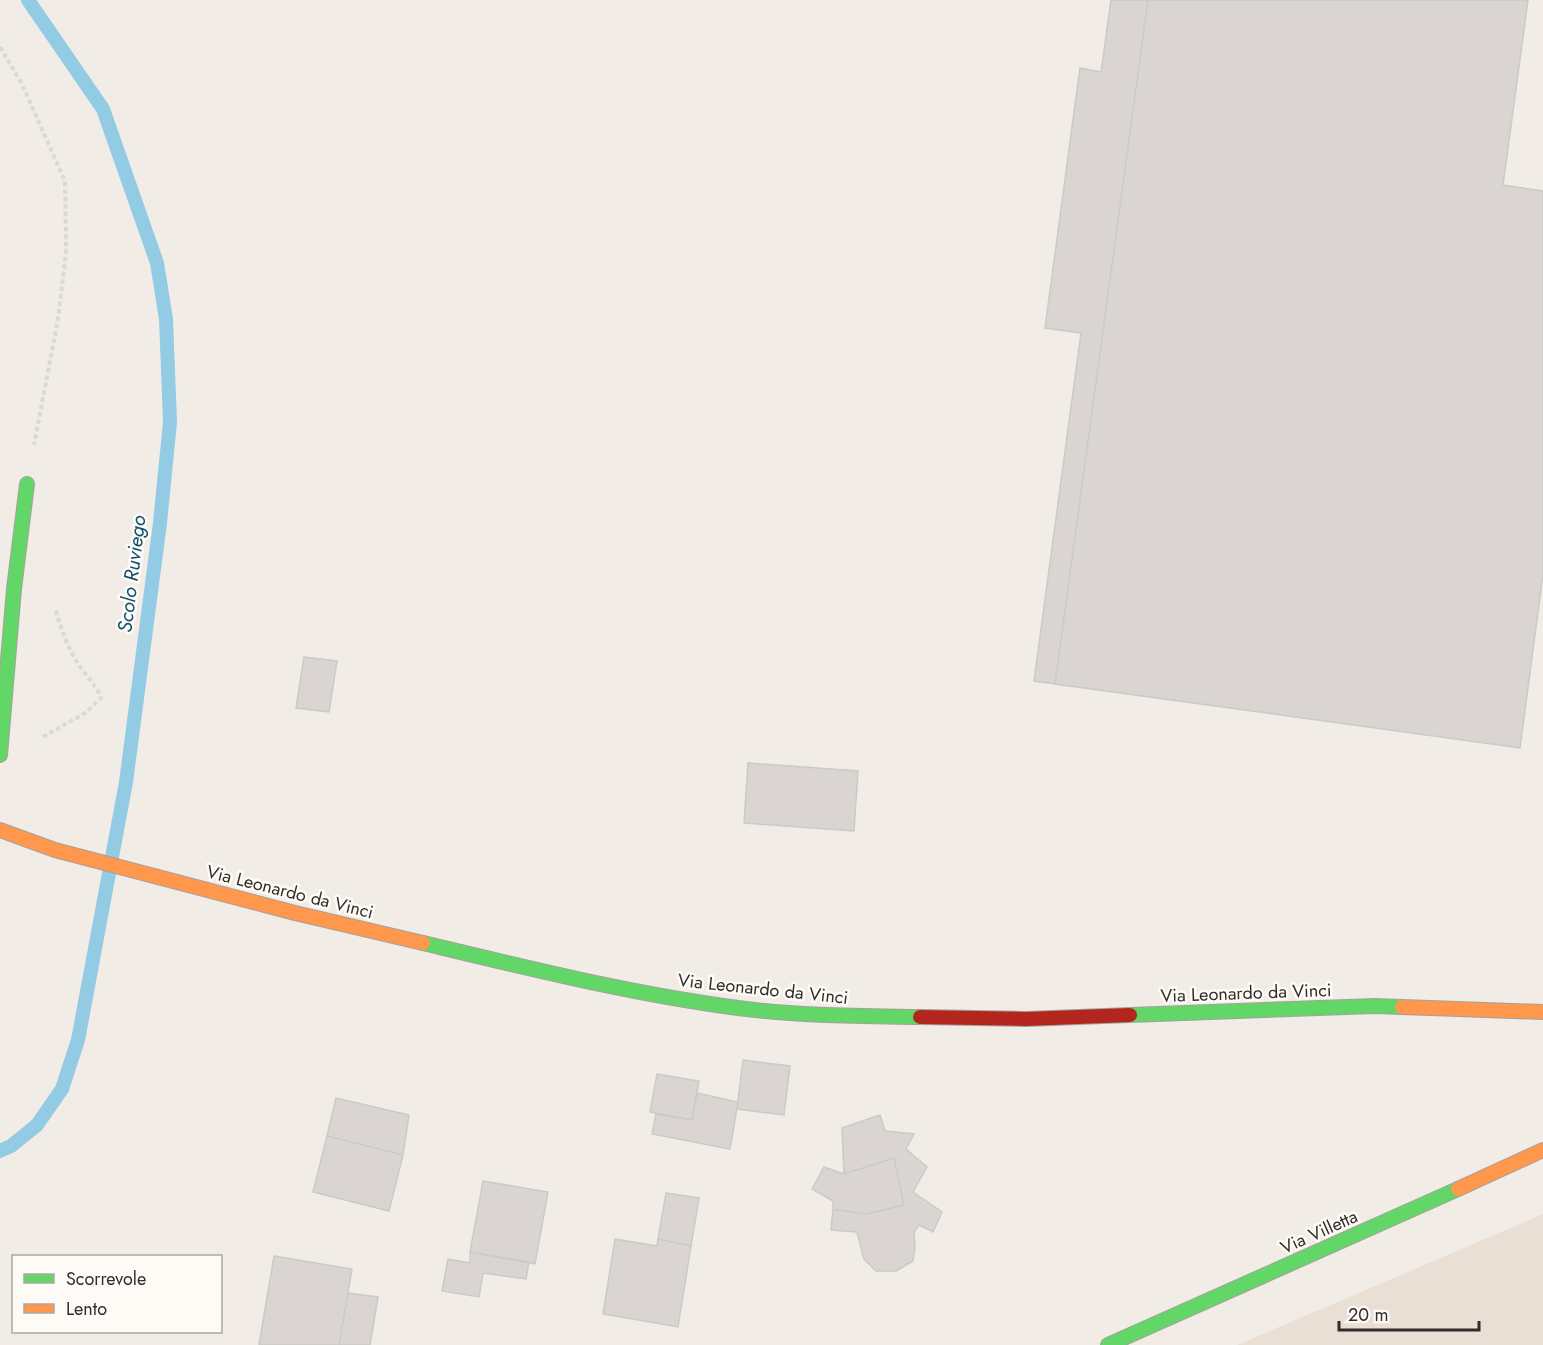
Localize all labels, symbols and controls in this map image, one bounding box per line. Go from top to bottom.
water label: Scolo Ruviego [110,513,154,634]
street label: Via Leonardo da Vinci [204,859,376,925]
street label: Via Leonardo da Vinci [677,967,849,1011]
street label: Via Leonardo da Vinci [1160,977,1332,1009]
street label: Via Villetta [1276,1203,1362,1261]
legend [12,1255,222,1333]
text: Scorrevole [66,1266,146,1292]
scale bar [1339,1294,1478,1332]
text: Lento [66,1296,107,1322]
text: 20 m [1348,1302,1388,1328]

